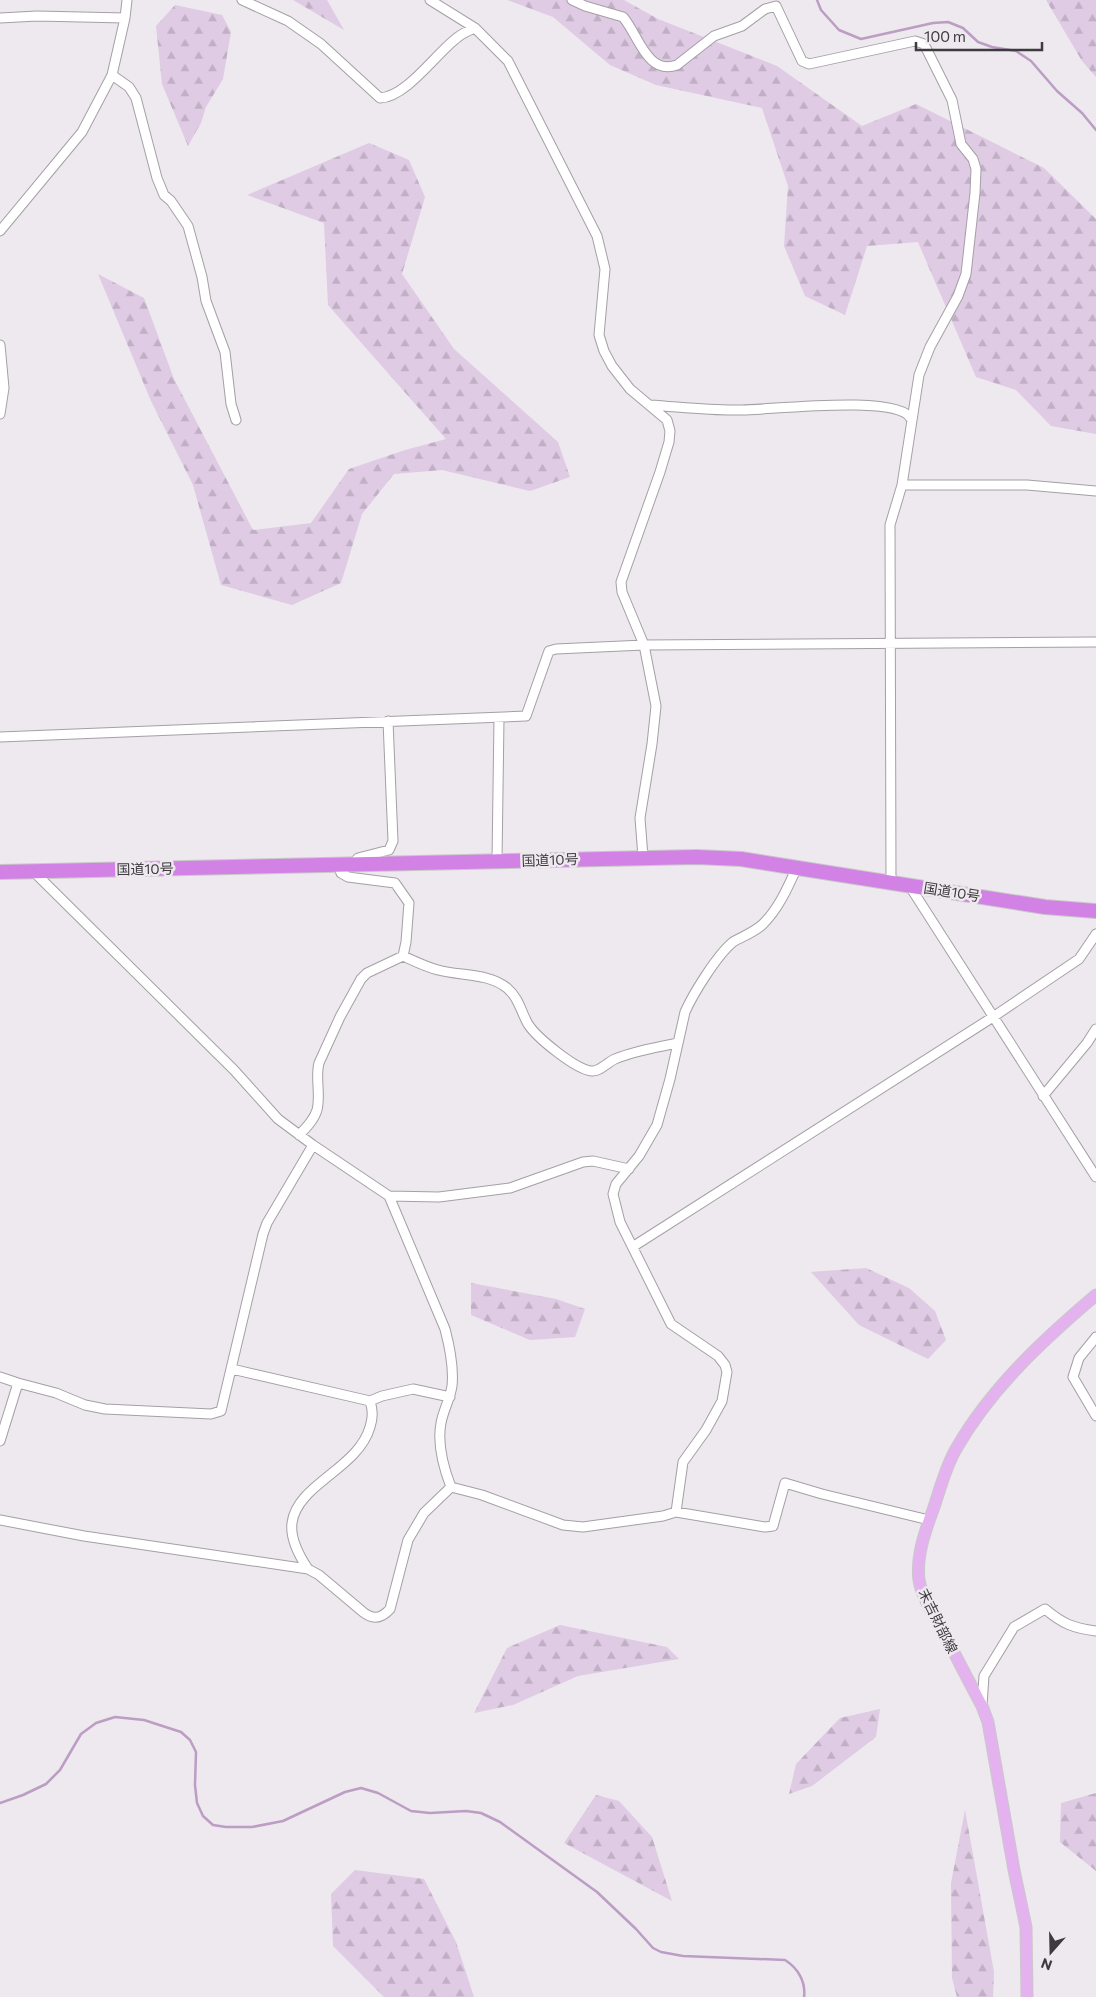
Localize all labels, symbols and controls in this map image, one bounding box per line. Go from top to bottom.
scale bar [916,20,1042,52]
text: 100 m [924,27,966,45]
street label: 国道10号 [521,850,579,869]
street label: 国道10号 [116,860,174,877]
street label: 国道10号 [923,879,982,904]
street label: 末吉財部線 [915,1586,961,1656]
north arrow [1026,1927,1076,1977]
text: N [1039,1955,1054,1974]

